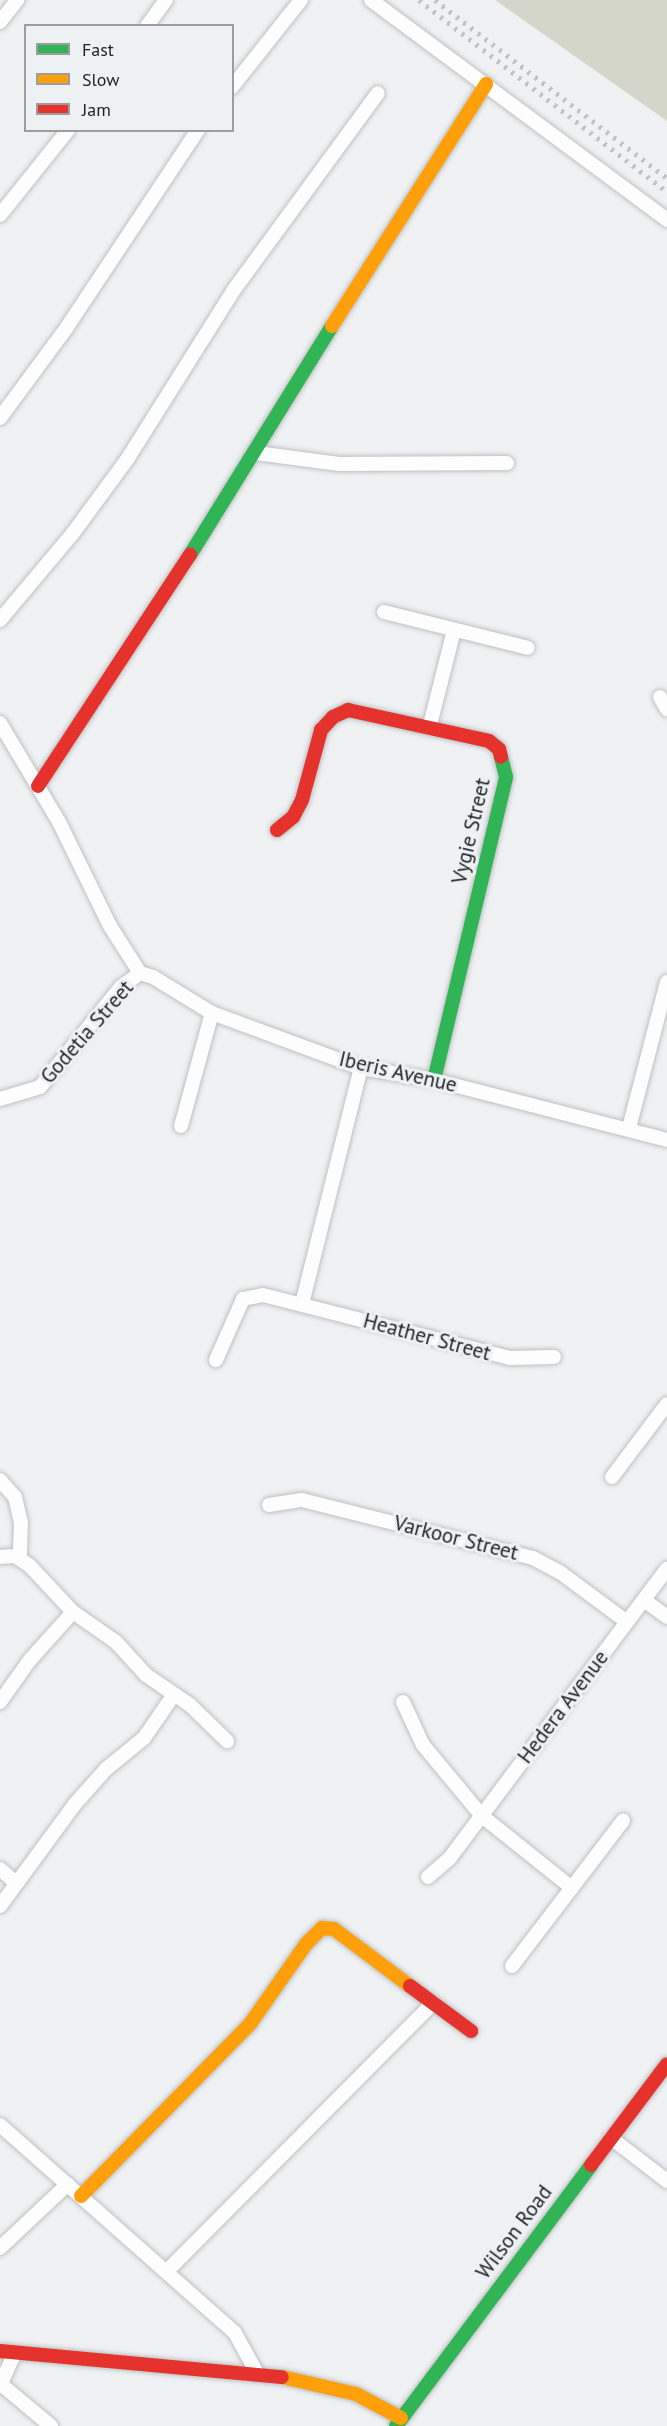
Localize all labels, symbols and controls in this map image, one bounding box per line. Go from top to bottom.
legend [24,24,234,132]
text: Fast [82,38,114,61]
text: Slow [82,68,120,91]
text: Jam [82,98,111,121]
street label: Vygie Street [447,776,495,886]
street label: Godetia Street [35,975,139,1089]
street label: Iberis Avenue [336,1046,460,1098]
street label: Heather Street [361,1308,493,1366]
street label: Varkoor Street [391,1510,521,1566]
street label: Hedera Avenue [512,1645,614,1769]
street label: Wilson Road [471,2180,557,2284]

